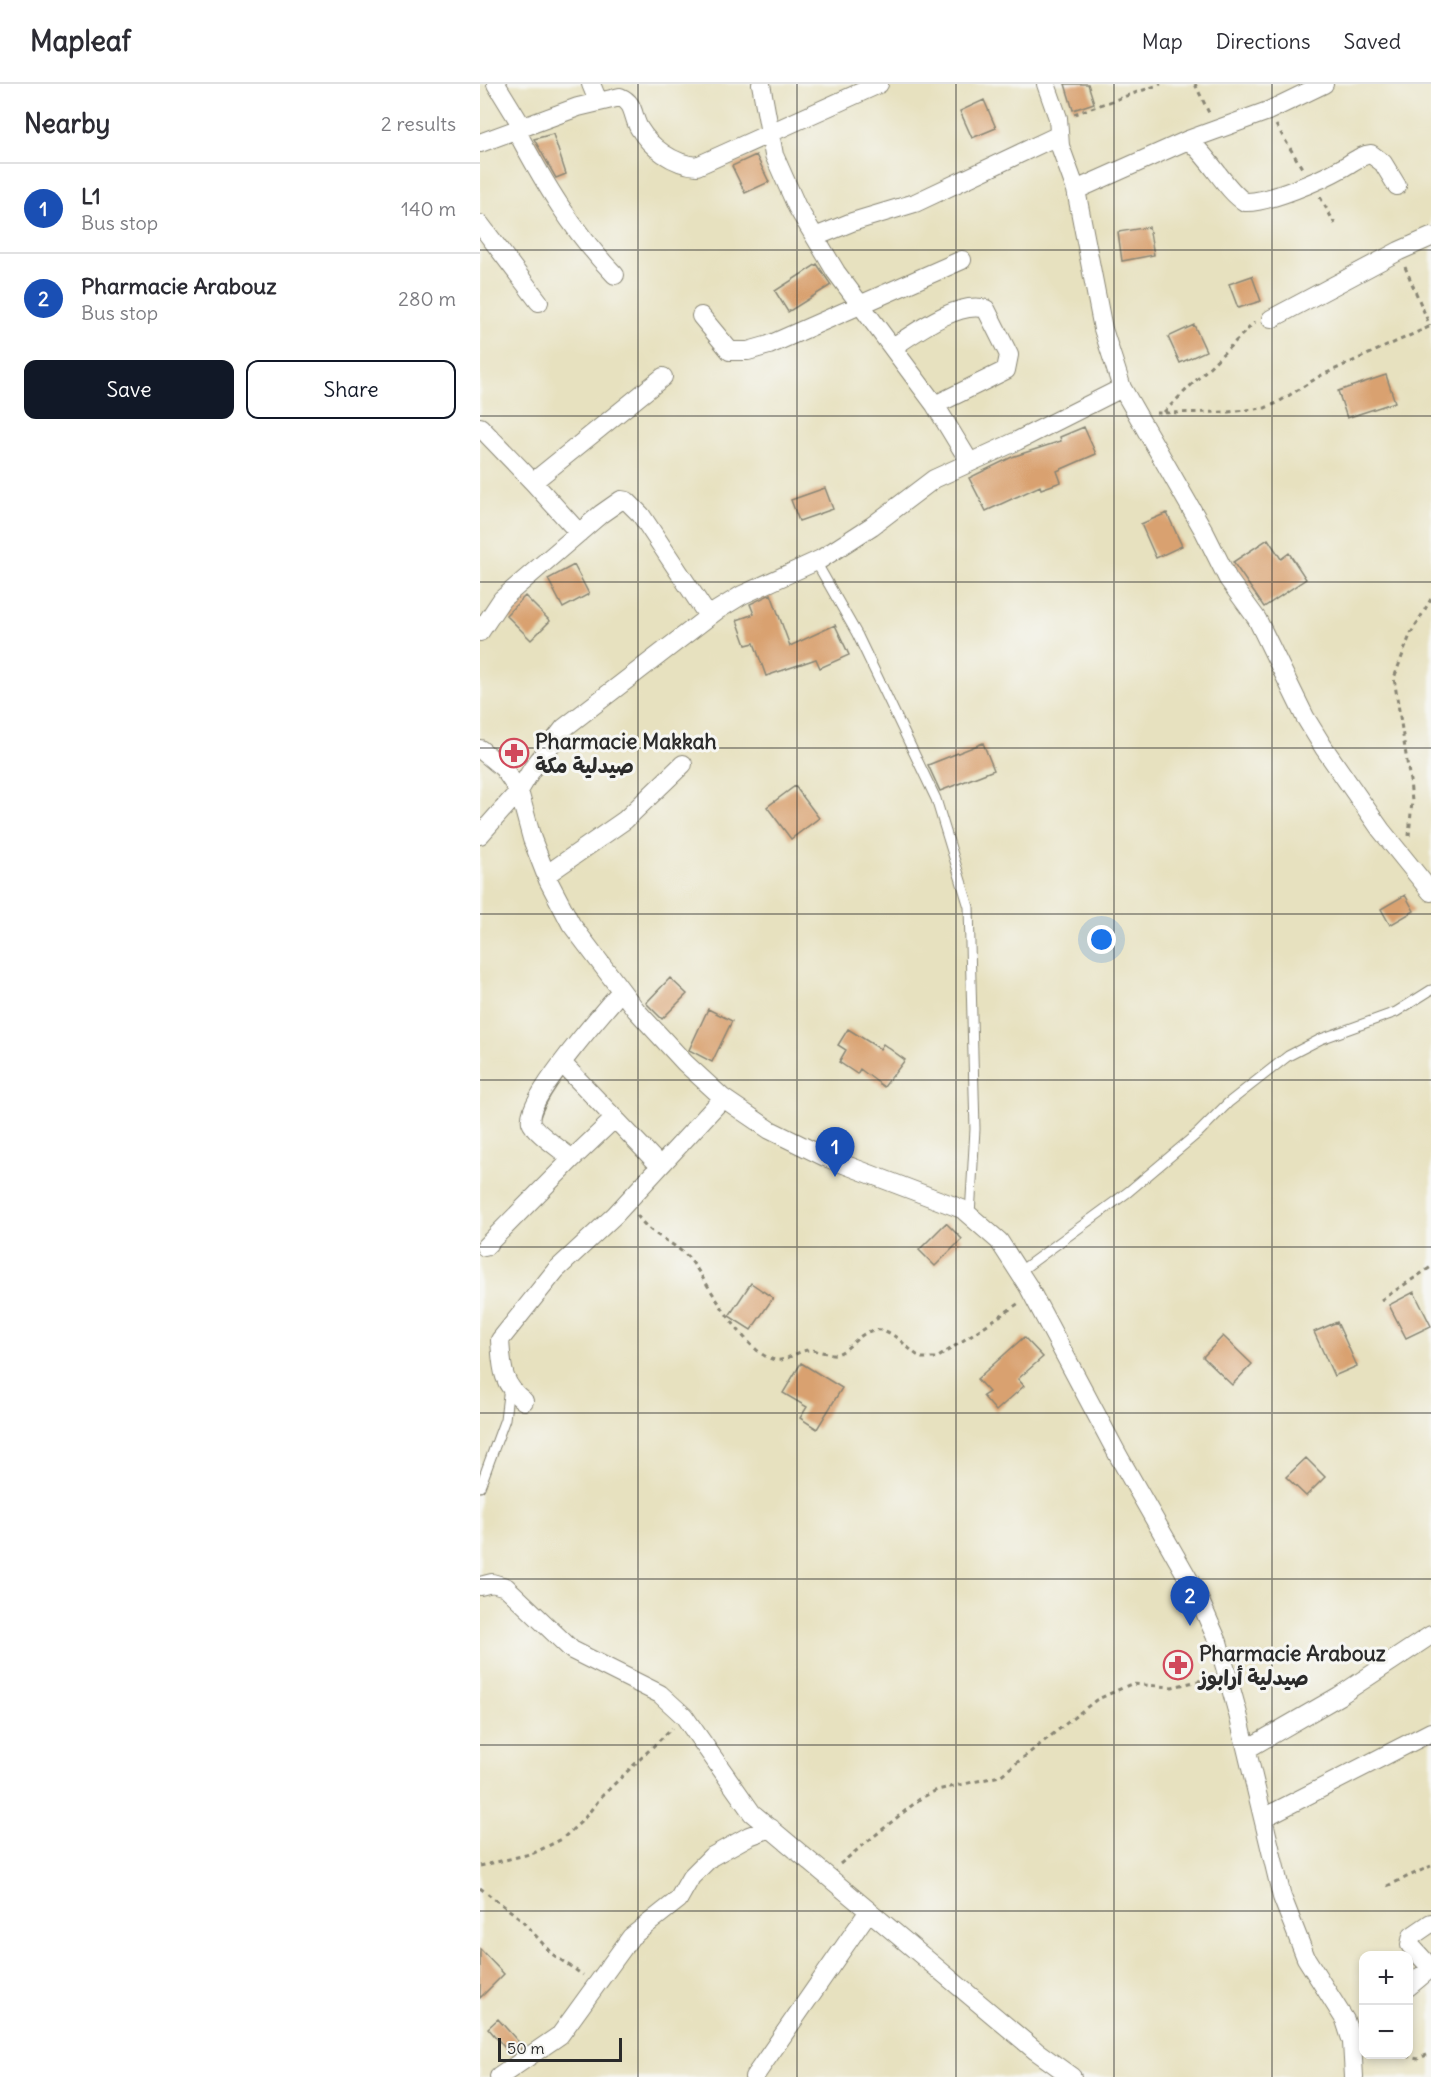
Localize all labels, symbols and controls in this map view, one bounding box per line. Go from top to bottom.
text: Mapleaf [30,23,131,59]
text: Map [1142,28,1183,55]
text: Directions [1216,28,1310,55]
text: Saved [1343,28,1401,55]
text: Nearby [24,107,110,140]
text: 2 results [381,111,456,136]
text: L1 [81,182,101,210]
text: 1 [40,196,47,221]
text: 140 m [401,196,456,221]
text: Bus stop [81,210,158,235]
text: Pharmacie Arabouz [81,272,277,300]
text: 2 [38,286,49,311]
text: 280 m [398,286,456,311]
text: Bus stop [81,300,158,325]
button: Save [24,360,234,419]
button: Share [246,360,456,419]
place label: Pharmacie Makkah صيدلية مكة [535,728,717,779]
pharmacy icon: Pharmacie Makkah صيدلية مكة [498,737,530,769]
your location [1087,925,1116,954]
pin: 1 [816,1128,854,1177]
pin: 2 [1170,1576,1210,1626]
place label: Pharmacie Arabouz صيدلية أرابوز [1197,1640,1386,1691]
pharmacy icon: Pharmacie Arabouz صيدلية أرابوز [1162,1649,1194,1681]
map controls [1359,1951,1413,2059]
button: + [1359,1951,1413,2005]
button: − [1359,2005,1413,2059]
scale bar [498,2035,622,2062]
text: 50 m [507,2038,545,2058]

